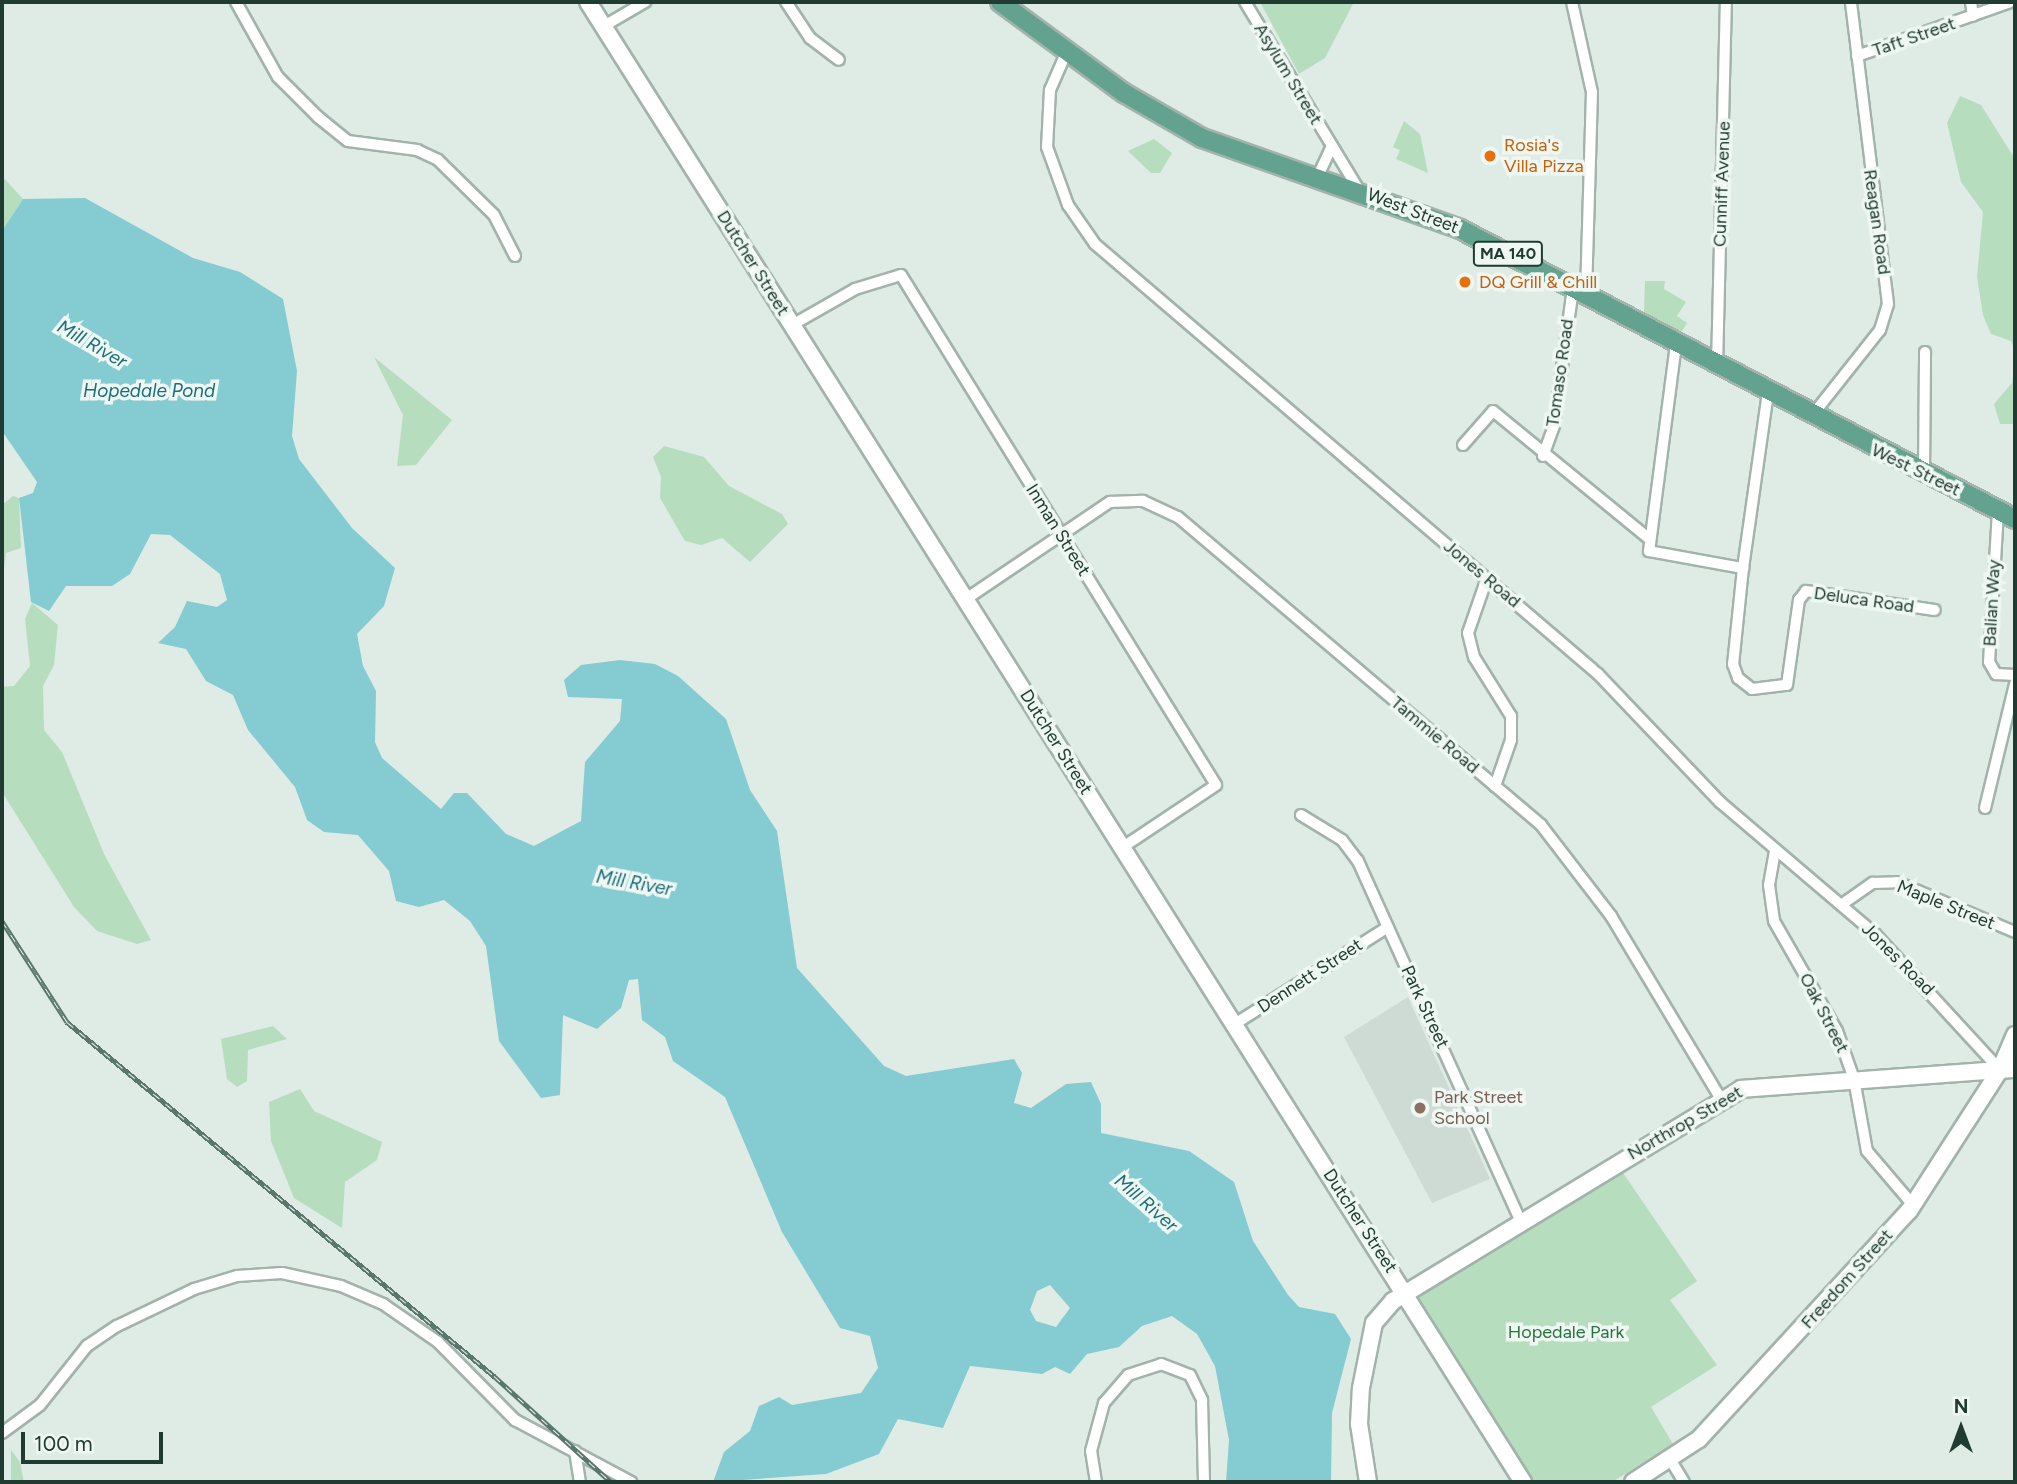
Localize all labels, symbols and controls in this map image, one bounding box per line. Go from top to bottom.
street label: Taft Street [1870,13,1958,61]
street label: Asylum Street [1249,19,1327,129]
street label: Cunniff Avenue [1709,121,1735,247]
place label: Rosia's Villa Pizza [1504,135,1584,178]
marker: Rosia's Villa Pizza [1482,148,1498,164]
street label: Reagan Road [1859,168,1895,276]
street label: West Street [1364,184,1462,238]
street label: Dutcher Street [712,207,794,319]
road number: MA 140 [1471,242,1545,266]
place label: DQ Grill & Chill [1479,271,1597,293]
marker: DQ Grill & Chill [1457,274,1473,290]
water label: Mill River [53,315,131,373]
street label: Tomaso Road [1542,318,1578,428]
water label: Hopedale Pond [83,380,215,402]
street label: West Street [1868,439,1964,501]
street label: Inman Street [1021,480,1095,580]
street label: Jones Road [1439,536,1525,612]
street label: Balian Way [1979,559,2005,647]
street label: Deluca Road [1812,582,1916,618]
street label: Dutcher Street [1015,686,1097,798]
street label: Tammie Road [1386,692,1484,778]
water label: Mill River [594,865,674,901]
street label: Maple Street [1894,876,1998,934]
street label: Jones Road [1857,918,1939,1000]
street label: Dennett Street [1254,934,1366,1018]
street label: Park Street [1396,962,1454,1052]
street label: Oak Street [1795,969,1853,1057]
street label: Northrop Street [1624,1081,1746,1165]
place label: Park Street School [1434,1087,1523,1130]
marker: Park Street School [1412,1100,1428,1116]
street label: Dutcher Street [1318,1165,1402,1277]
water label: Mill River [1110,1169,1182,1237]
street label: Freedom Street [1797,1225,1897,1333]
park label: Hopedale Park [1508,1321,1624,1343]
north arrow [1926,1393,1996,1463]
text: N [1954,1395,1968,1418]
scale bar [24,1418,166,1462]
text: 100 m [34,1431,93,1456]

